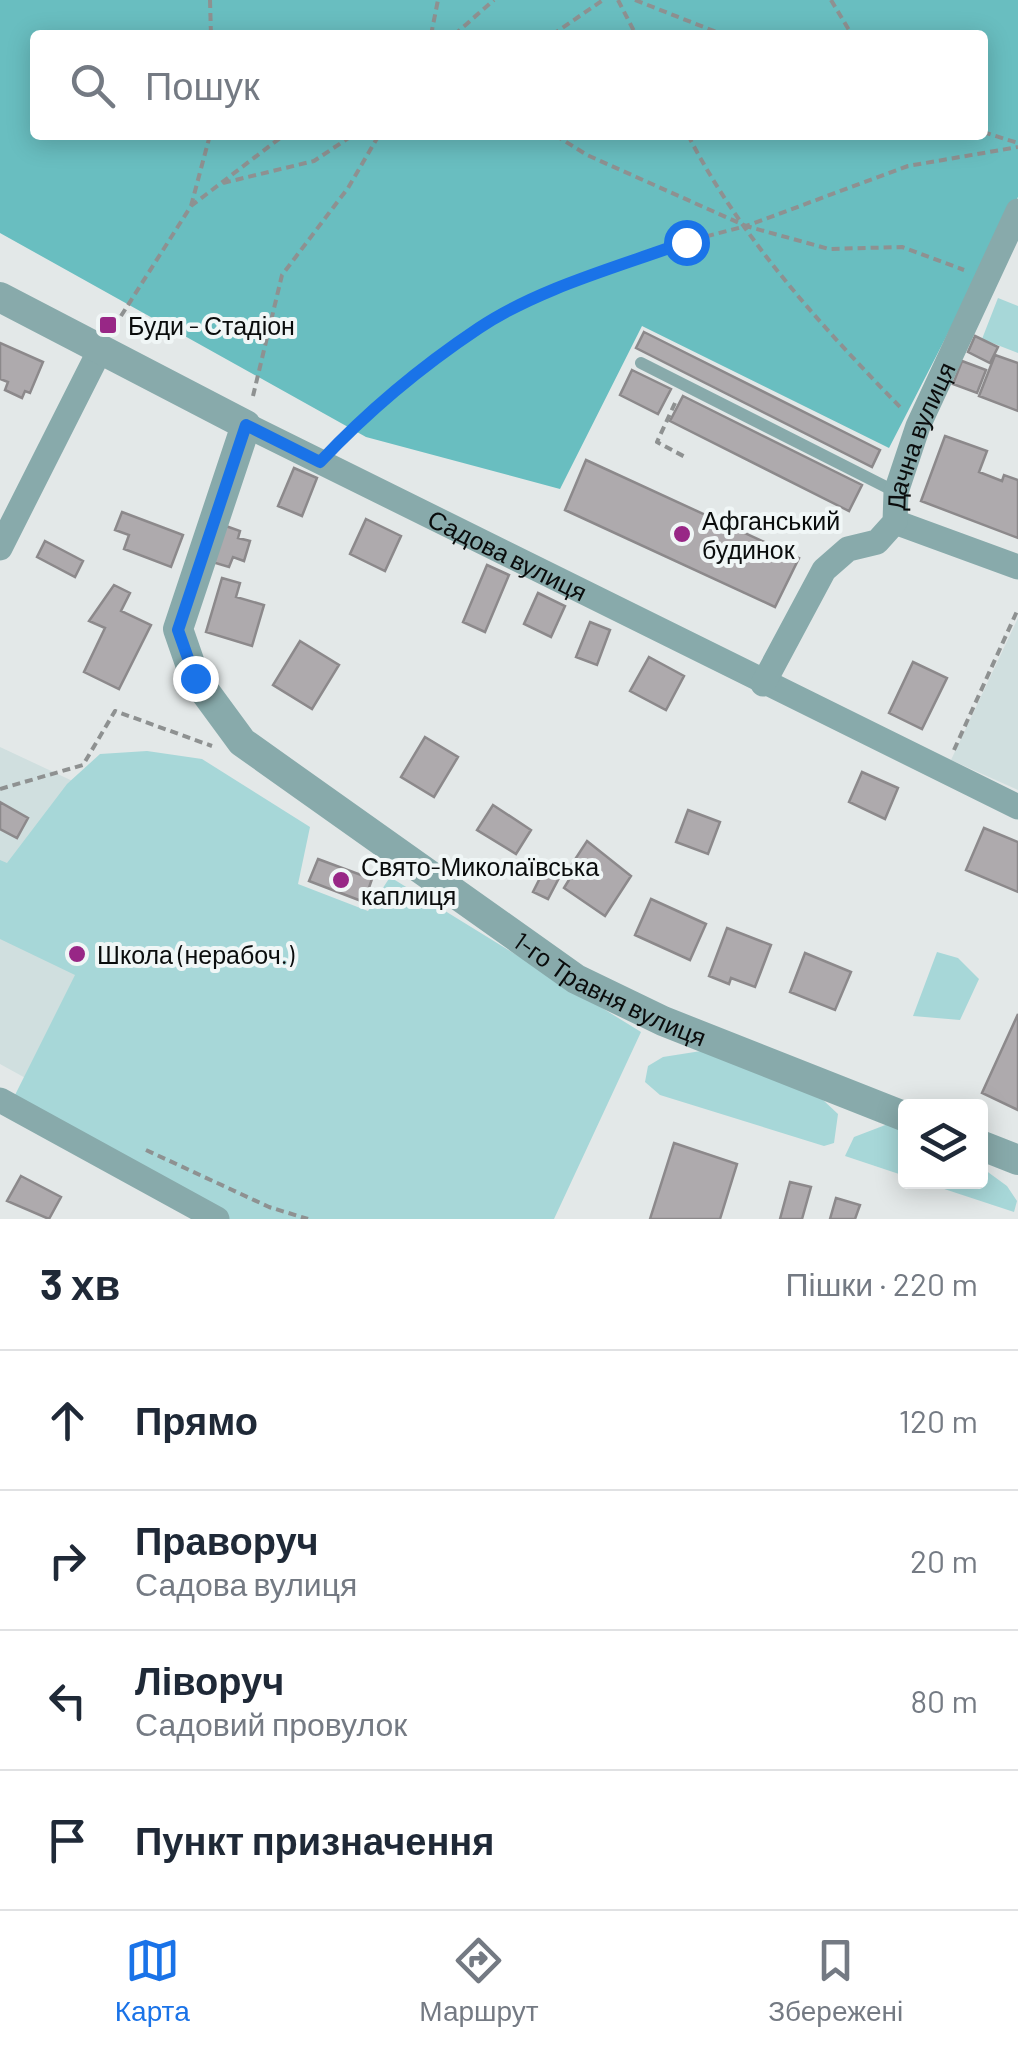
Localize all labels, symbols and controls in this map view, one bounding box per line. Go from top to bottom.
search box [30,30,988,140]
icon: search [65,58,120,113]
text: Пошук [145,62,260,108]
route start [664,220,710,266]
place label: Буди - Стадіон [128,310,295,340]
marker: Буди - Стадіон [97,314,119,336]
street label: Дачна вулиця [880,357,961,511]
street label: Садова вулиця [423,503,592,606]
place label: Афганський будинок [702,505,840,564]
marker: Афганський будинок [671,523,693,545]
route end [173,656,219,702]
place label: Свято-Миколаївська каплиця [361,851,599,910]
marker: Свято-Миколаївська каплиця [330,869,352,891]
street label: 1-го Травня вулиця [508,925,711,1052]
place label: Школа (нерабоч.) [97,939,295,969]
marker: Школа (нерабоч.) [66,943,88,965]
map controls [898,1099,988,1189]
button: layers [898,1099,988,1189]
text: 3 хв [40,1258,120,1308]
text: Пішки · 220 m [786,1264,978,1302]
icon: ahead [40,1393,95,1448]
text: Прямо [135,1397,258,1443]
text: 120 m [899,1401,978,1439]
text: Праворуч [135,1517,319,1563]
icon: right [40,1533,95,1588]
text: 20 m [910,1541,978,1579]
text: Садова вулиця [135,1564,357,1602]
text: Ліворуч [135,1657,284,1703]
icon: left [40,1673,95,1728]
text: 80 m [910,1681,978,1719]
text: Садовий провулок [135,1704,407,1742]
icon: arrive [40,1813,95,1868]
text: Пункт призначення [135,1817,494,1863]
tab: Карта [115,1933,190,2028]
tab: Маршрут [419,1933,539,2028]
tab: Збережені [768,1933,903,2028]

